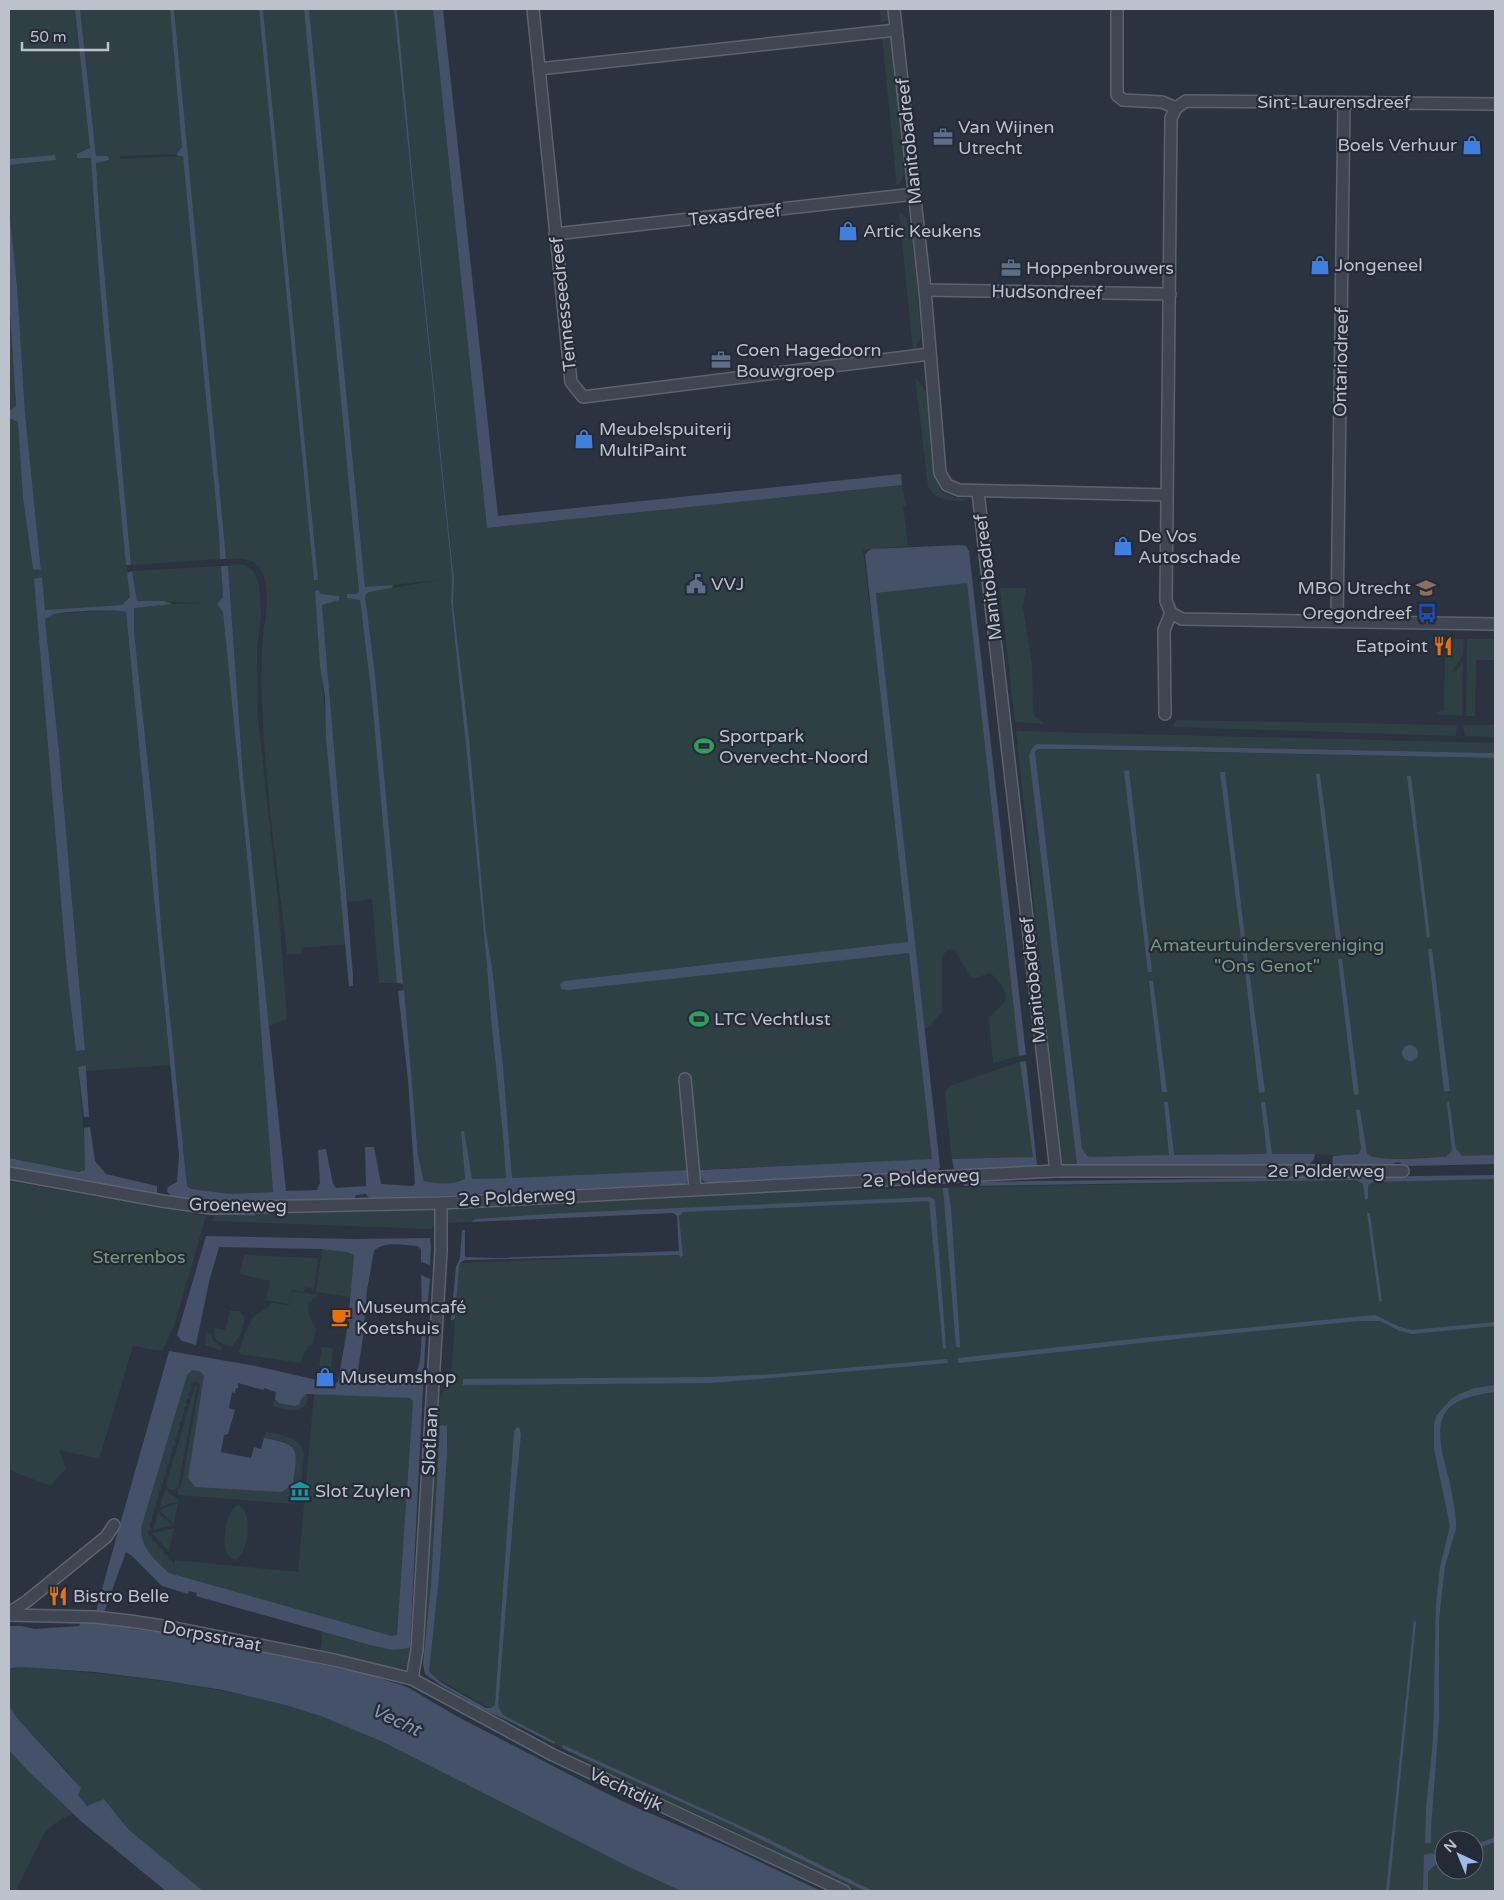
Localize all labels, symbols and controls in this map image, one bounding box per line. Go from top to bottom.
scale bar [22,20,109,52]
text: 50 m [30,28,67,46]
street label: Manitobadreef [891,76,927,205]
street label: Sint-Laurensdreef [1257,91,1411,113]
place label: Van Wijnen Utrecht [958,116,1054,159]
office icon: Van Wijnen Utrecht [932,126,954,148]
place label: Boels Verhuur [1337,134,1457,156]
shop icon: Boels Verhuur [1461,134,1483,156]
street label: Texasdreef [687,199,783,231]
shop icon: Artic Keukens [837,220,859,242]
place label: Artic Keukens [863,220,982,242]
street label: Tennesseedreef [545,236,581,372]
shop icon: Jongeneel [1309,254,1331,276]
place label: Jongeneel [1335,254,1423,276]
office icon: Hoppenbrouwers [1000,257,1022,279]
place label: Hoppenbrouwers [1026,257,1174,279]
street label: Hudsondreef [991,280,1103,304]
street label: Ontariodreef [1329,307,1353,417]
place label: Coen Hagedoorn Bouwgroep [736,339,881,382]
office icon: Coen Hagedoorn Bouwgroep [710,349,732,371]
place label: Meubelspuiterij MultiPaint [599,418,732,461]
shop icon: Meubelspuiterij MultiPaint [573,428,595,450]
street label: Manitobadreef [969,512,1007,642]
place label: De Vos Autoschade [1138,525,1241,568]
shop icon: De Vos Autoschade [1112,535,1134,557]
public building icon: VVJ [685,573,707,595]
place label: VVJ [711,573,744,595]
place label: MBO Utrecht [1297,577,1411,599]
school or university icon: MBO Utrecht [1415,577,1437,599]
place label: Oregondreef [1302,602,1412,624]
bus stop icon: Oregondreef [1416,602,1438,624]
place label: Eatpoint [1355,635,1428,657]
restaurant icon: Eatpoint [1432,635,1454,657]
place label: Sportpark Overvecht-Noord [719,725,868,768]
sports icon: Sportpark Overvecht-Noord [693,735,715,757]
street label: Manitobadreef [1015,915,1051,1044]
park label: Amateurtuindersvereniging "Ons Genot" [1150,934,1384,977]
sports icon: LTC Vechtlust [688,1008,710,1030]
place label: LTC Vechtlust [714,1008,831,1030]
street label: 2e Polderweg [1267,1160,1385,1182]
street label: 2e Polderweg [862,1164,980,1192]
street label: 2e Polderweg [458,1183,576,1211]
street label: Groeneweg [189,1193,287,1217]
park label: Sterrenbos [92,1246,186,1268]
place label: Museumcafé Koetshuis [356,1296,466,1339]
cafe icon: Museumcafé Koetshuis [330,1306,352,1328]
shop icon: Museumshop [314,1366,336,1388]
place label: Museumshop [340,1366,456,1388]
street label: Slotlaan [417,1406,443,1476]
museum icon: Slot Zuylen [289,1480,311,1502]
place label: Slot Zuylen [315,1480,411,1502]
restaurant icon: Bistro Belle [47,1585,69,1607]
place label: Bistro Belle [73,1585,169,1607]
street label: Dorpsstraat [161,1616,263,1656]
water label: Vecht [368,1699,427,1742]
street label: Vechtdijk [586,1762,667,1816]
north arrow [1434,1830,1484,1880]
text: N [1440,1836,1460,1856]

